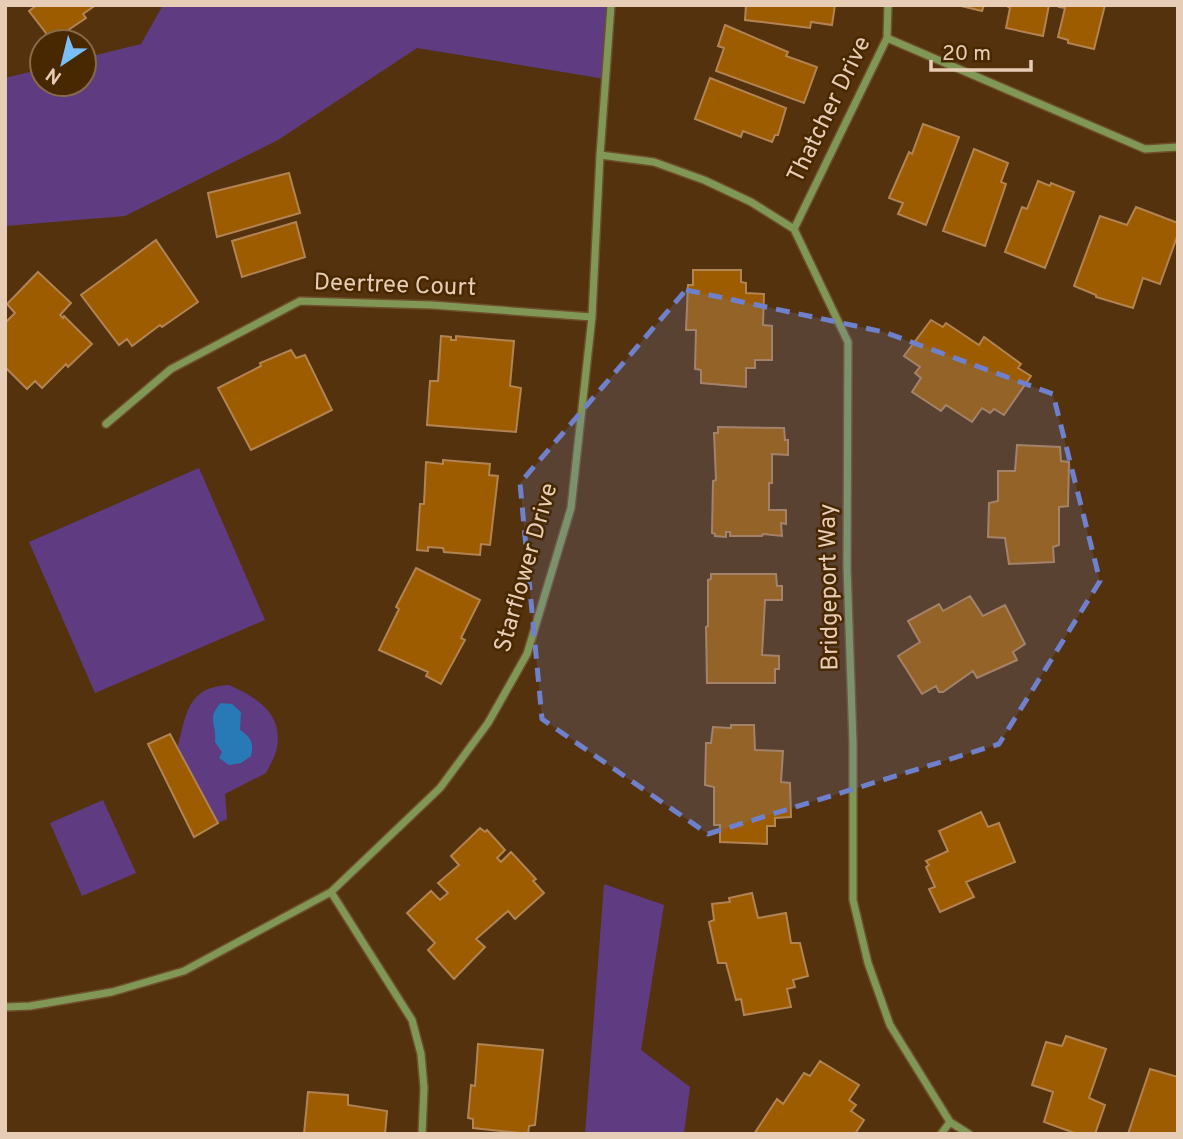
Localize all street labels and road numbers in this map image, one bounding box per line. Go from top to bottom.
street label: Thatcher Drive [782,32,878,188]
street label: Deertree Court [313,268,477,304]
street label: Starflower Drive [488,480,566,656]
street label: Bridgeport Way [814,503,846,671]

